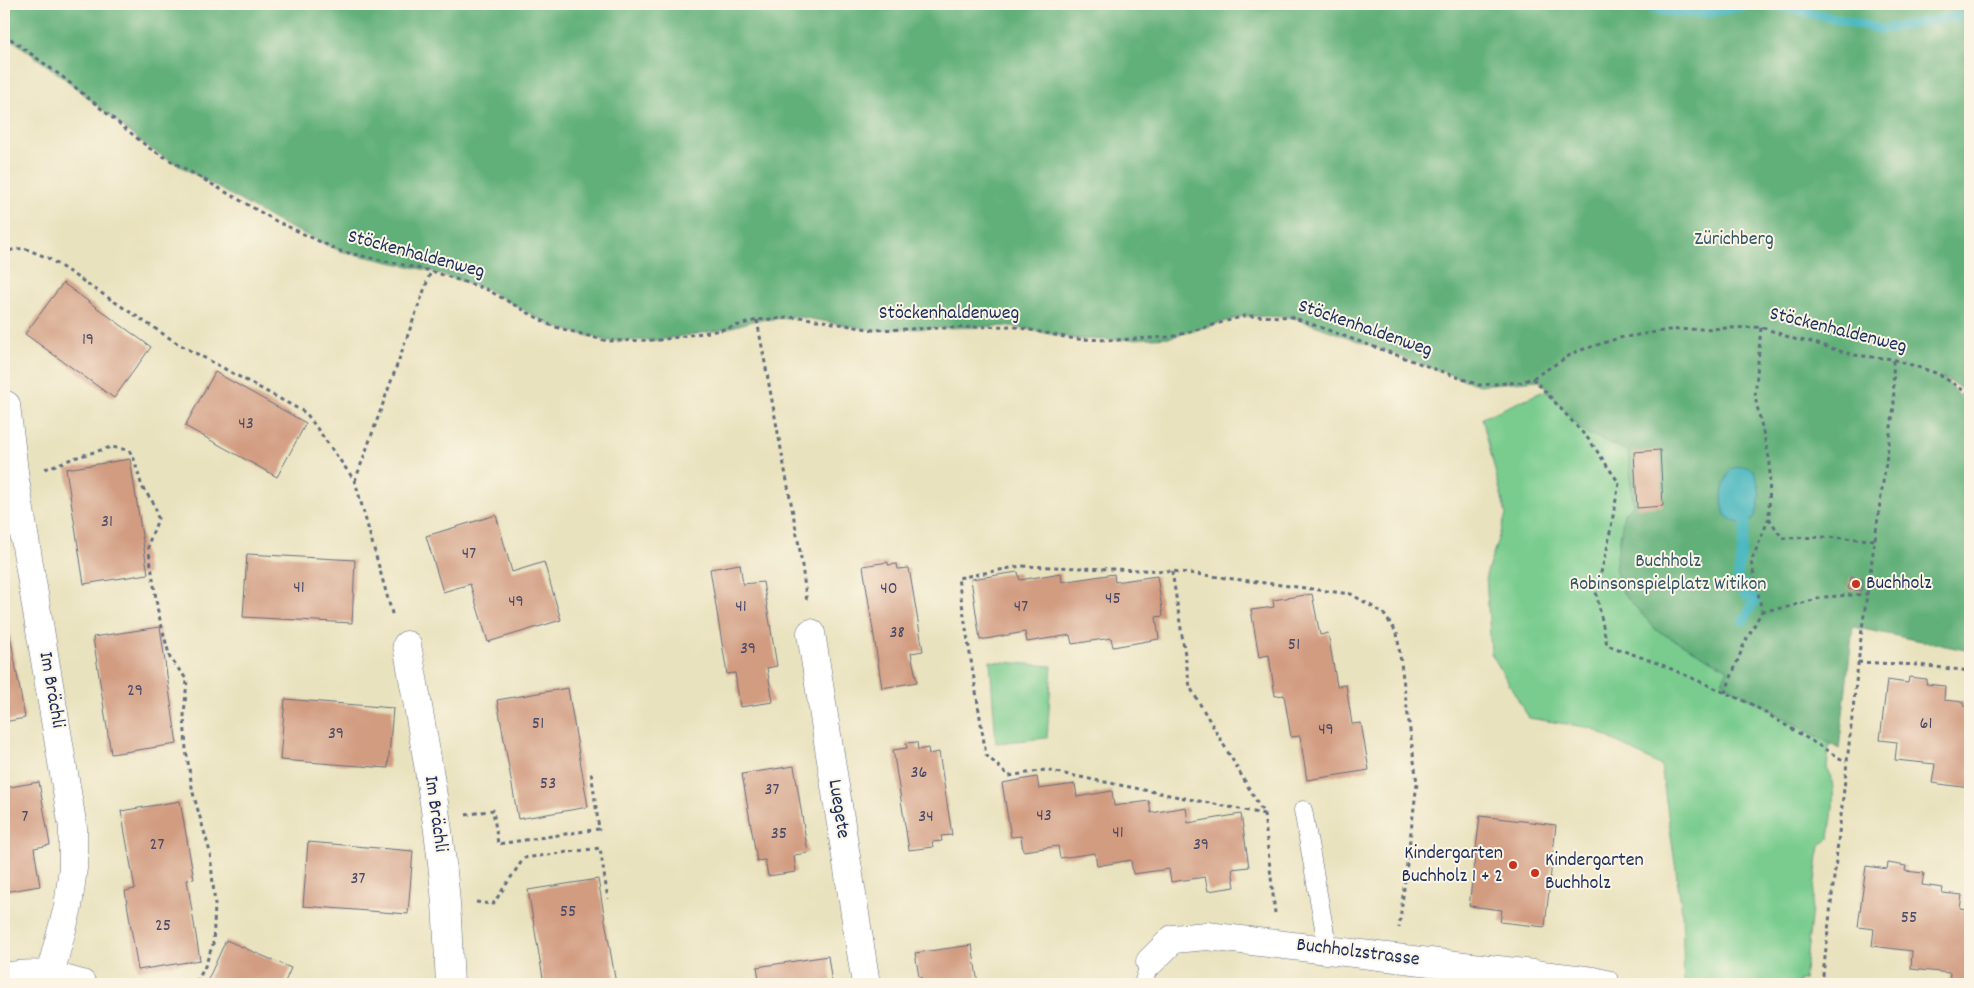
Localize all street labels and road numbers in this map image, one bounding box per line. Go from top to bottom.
street label: Stöckenhaldenweg [344,223,488,287]
street label: Stöckenhaldenweg [1294,293,1436,365]
street label: Stöckenhaldenweg [879,300,1019,328]
street label: Stöckenhaldenweg [1766,300,1910,362]
street label: Im Brächli [31,650,72,731]
street label: Im Brächli [416,774,454,854]
street label: Luegete [820,778,857,841]
street label: Buchholzstrasse [1295,932,1421,974]

